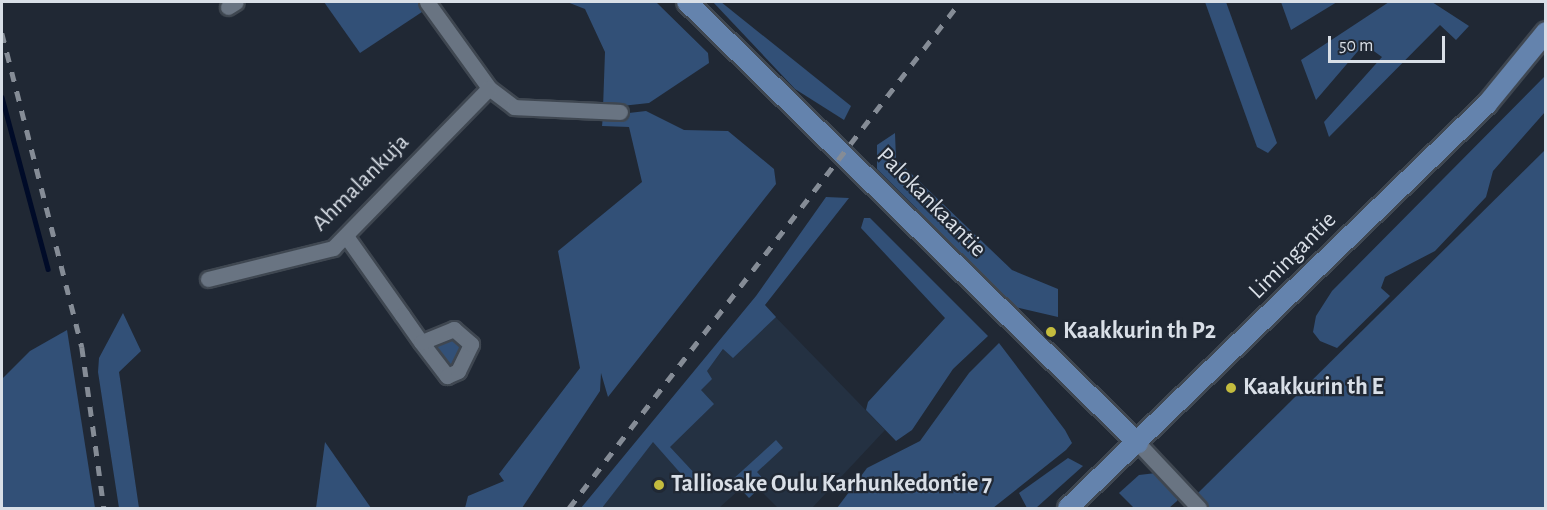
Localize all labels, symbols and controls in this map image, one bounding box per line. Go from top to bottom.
scale bar [1331,24,1448,62]
text: 50 m [1339,37,1373,55]
street label: Ahmalankuja [306,128,416,238]
street label: Palokankaantie [870,142,992,264]
street label: Limingantie [1243,206,1343,306]
place label: Kaakkurin th P2 [1063,318,1216,346]
marker: Kaakkurin th P2 [1044,325,1058,339]
place label: Kaakkurin th E [1243,374,1384,402]
marker: Kaakkurin th E [1224,381,1238,395]
place label: Talliosake Oulu Karhunkedontie 7 [671,471,992,499]
marker: Talliosake Oulu Karhunkedontie 7 [652,478,666,492]

